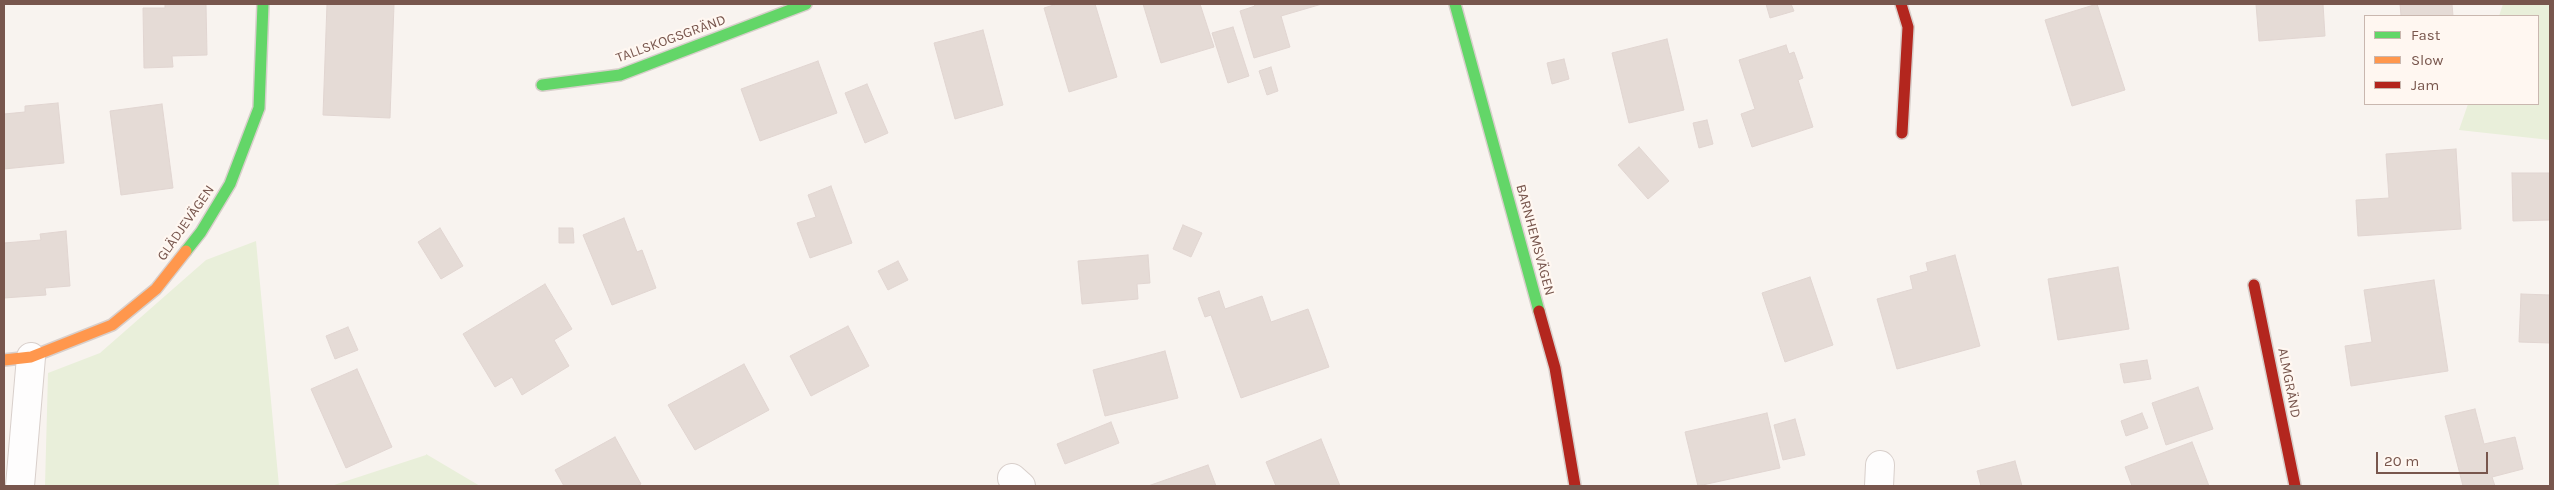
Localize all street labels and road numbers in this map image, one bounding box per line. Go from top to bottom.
street label: TALLSKOGSGRÄND [614,11,728,67]
street label: GLÄDJEVÄGEN [154,182,218,264]
street label: BARNHEMSVÄGEN [1512,183,1558,297]
street label: ALMGRÄND [2274,347,2304,419]

